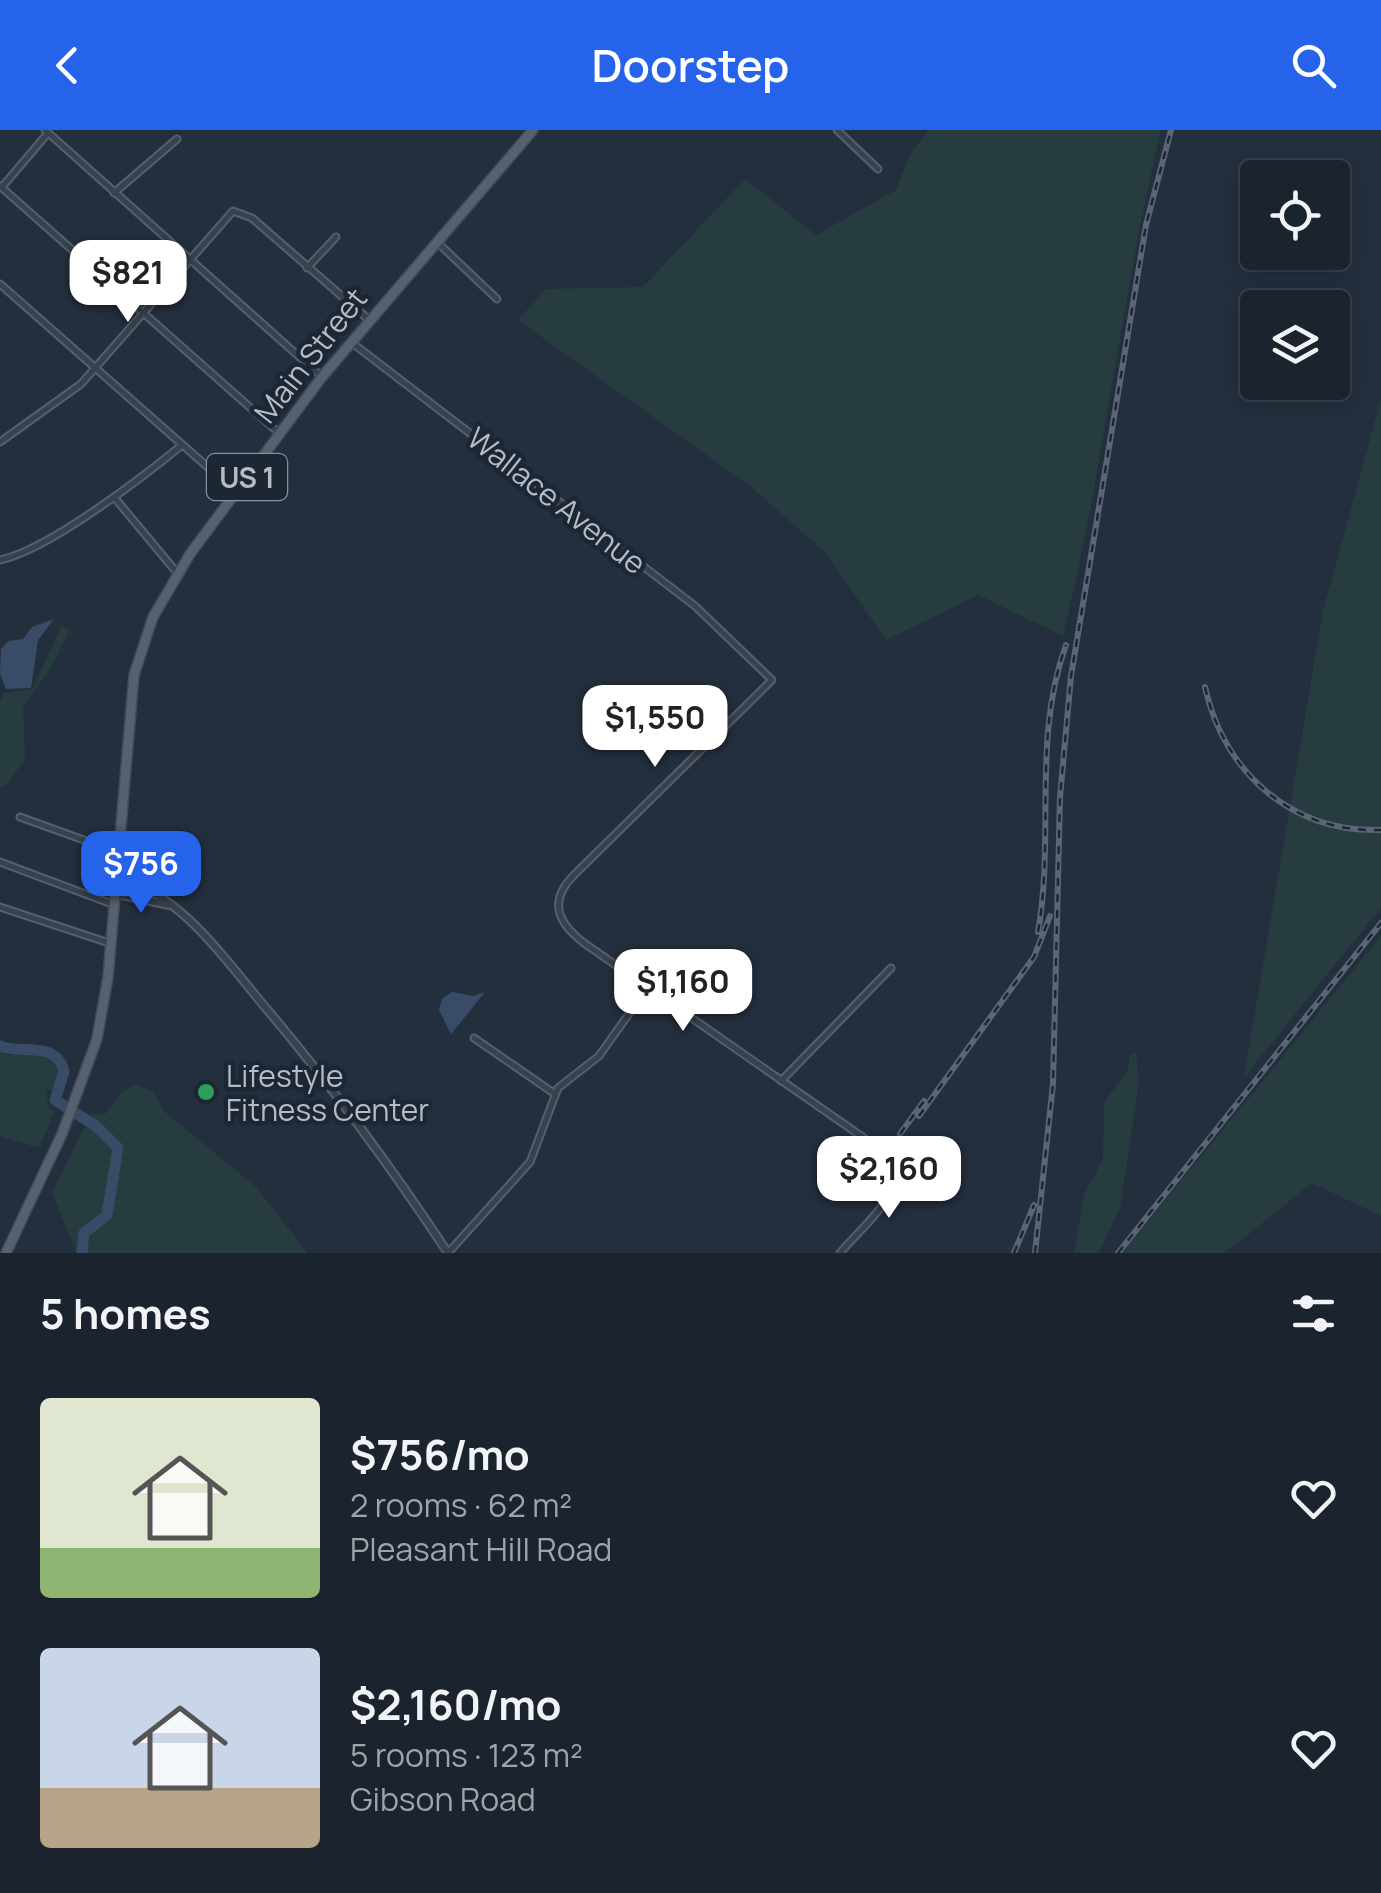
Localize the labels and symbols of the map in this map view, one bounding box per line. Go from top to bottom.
pin: $821 [69,240,187,325]
street label: Main Street [244,279,376,431]
street label: Wallace Avenue [459,417,655,583]
road number: US 1 [207,454,287,500]
pin: $1,550 [574,685,736,770]
pin: $756 [82,831,200,916]
pin: $1,160 [602,949,764,1034]
place label: Lifestyle Fitness Center [226,1055,429,1130]
marker: Lifestyle Fitness Center [195,1081,217,1103]
pin: $2,160 [808,1136,970,1221]

